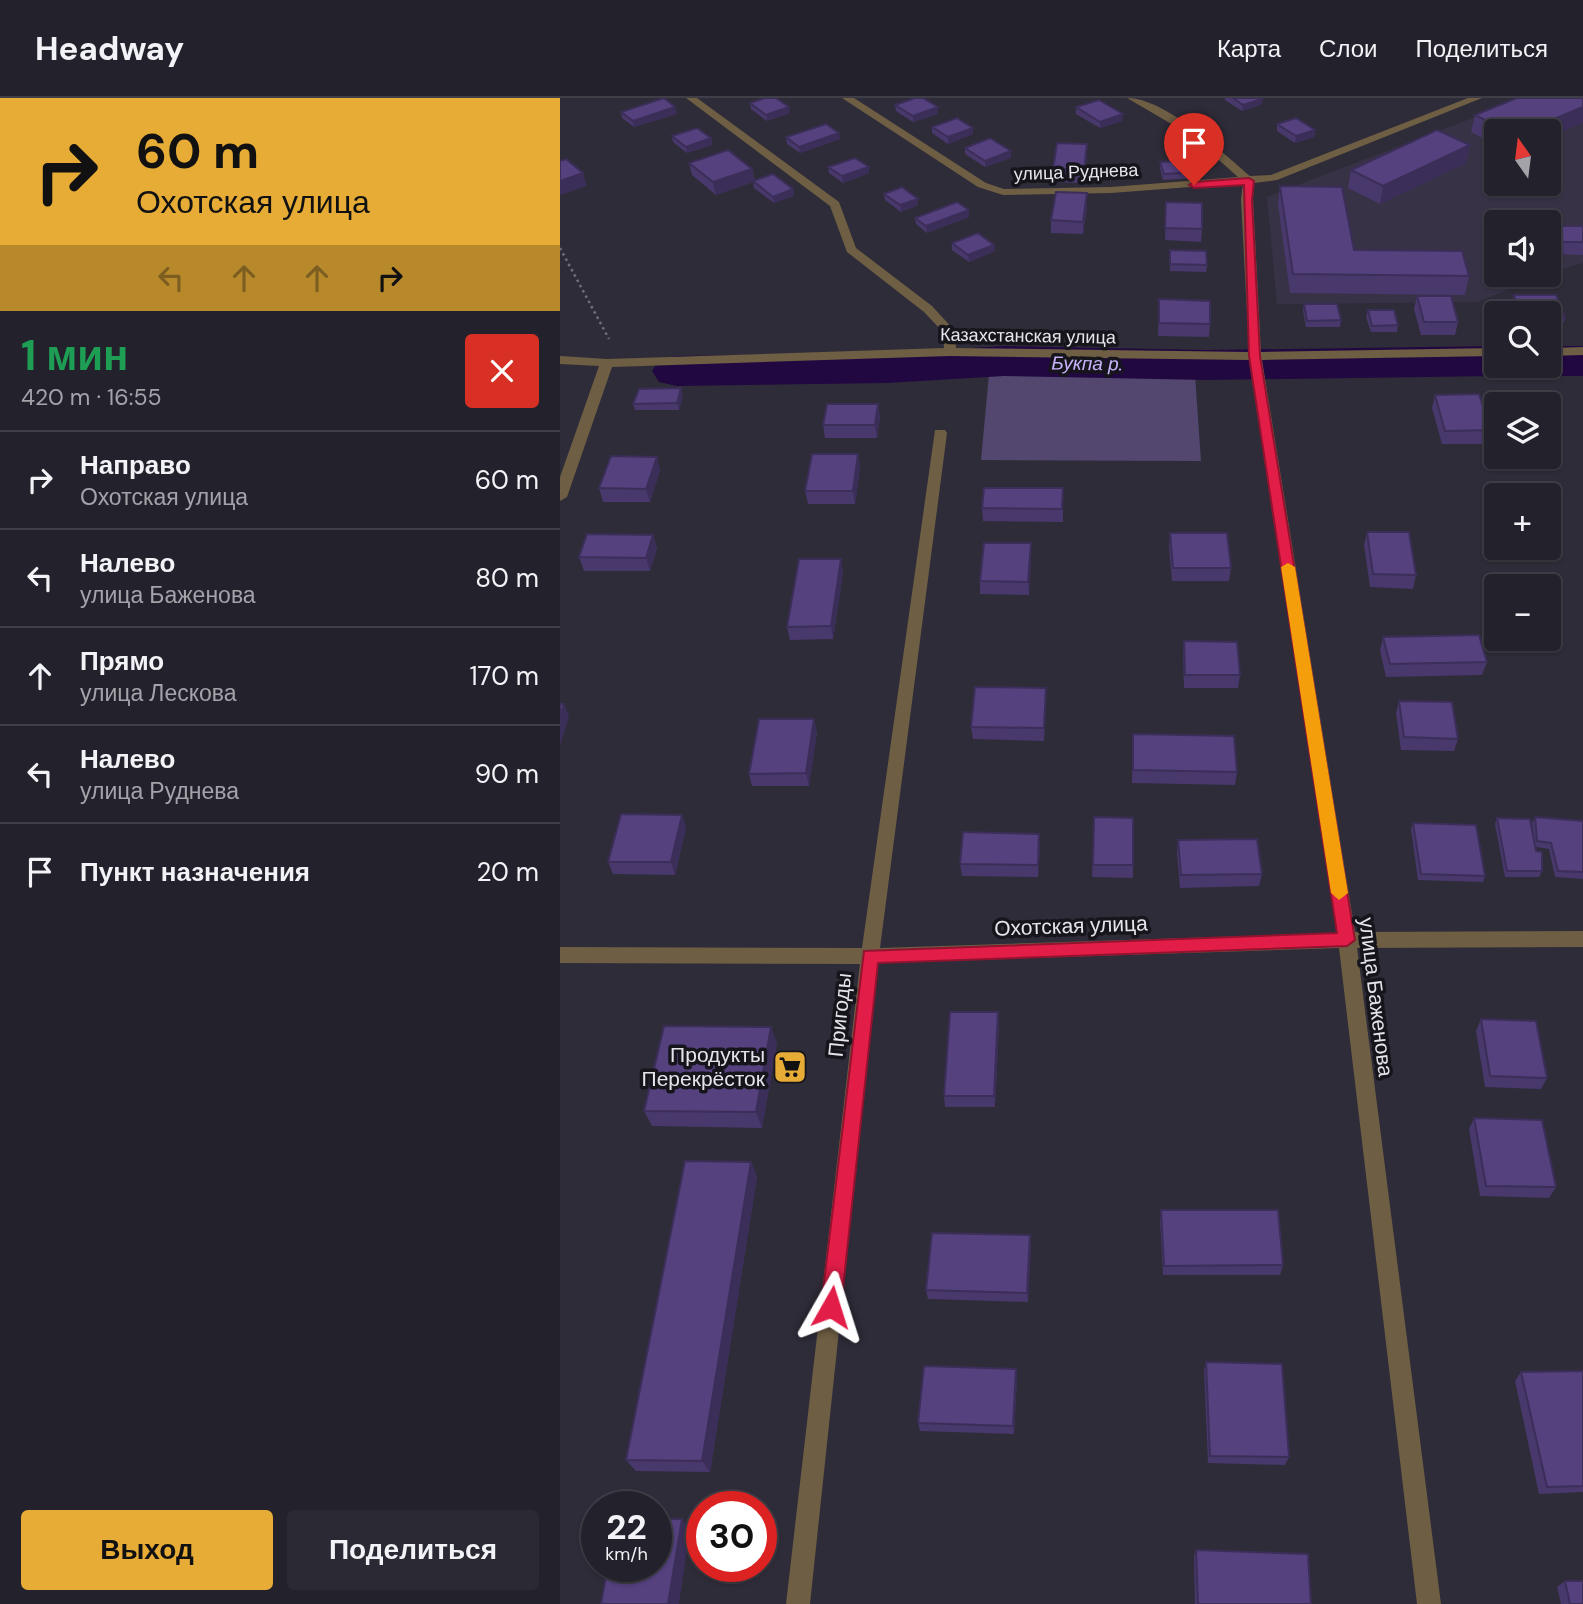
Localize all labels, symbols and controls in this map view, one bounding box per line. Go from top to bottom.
text: Headway [35,27,184,70]
text: Карта [1217,33,1281,64]
text: Слои [1319,33,1377,64]
text: Поделиться [1415,33,1548,64]
pin [1164,113,1224,185]
text: 60 m [136,119,259,183]
north arrow [1484,119,1561,196]
map controls [1484,119,1561,651]
icon: arrive [1175,124,1213,162]
icon: right [21,126,112,217]
street label: улица Руднева [1013,158,1140,186]
text: Охотская улица [136,181,370,223]
button: sound [1484,210,1561,287]
icon: left [152,259,190,297]
icon: ahead [225,259,263,297]
icon: ahead [298,259,336,297]
icon: right [371,259,409,297]
button: search [1484,301,1561,378]
street label: Казахстанская улица [940,322,1117,350]
text: 1 мин [21,328,128,383]
button: close [465,334,539,408]
water label: Букпа р. [1051,350,1123,377]
text: 420 m · 16:55 [21,382,161,412]
button: layers [1484,392,1561,469]
text: Направо [80,448,191,482]
icon: right [21,461,59,499]
text: 60 m [475,463,539,497]
text: Охотская улица [80,482,248,512]
button: + [1484,483,1561,560]
text: Налево [80,546,175,580]
icon: left [21,559,59,597]
text: 80 m [475,561,539,595]
button: − [1484,574,1561,651]
text: улица Баженова [80,580,256,610]
text: Прямо [80,644,164,678]
icon: ahead [21,657,59,695]
text: 170 m [470,659,539,693]
text: улица Лескова [80,678,237,708]
text: Налево [80,742,175,776]
icon: left [21,755,59,793]
text: 90 m [475,757,539,791]
text: улица Руднева [80,776,239,806]
icon: arrive [21,853,59,891]
text: Пункт назначения [80,855,310,889]
text: 20 m [476,855,539,889]
street label: Охотская улица [994,909,1148,943]
street label: улица Баженова [1352,916,1400,1079]
street label: Пригоды [822,972,858,1058]
place label: Продукты Перекрёсток [642,1041,766,1093]
supermarket icon: Продукты Перекрёсток [771,1048,809,1086]
position arrow [794,1270,868,1344]
speed limit sign: 30 [686,1491,777,1582]
text: 22 [606,1504,647,1550]
button: Выход [21,1510,273,1590]
button: Поделиться [287,1510,539,1590]
text: km/h [605,1542,648,1566]

